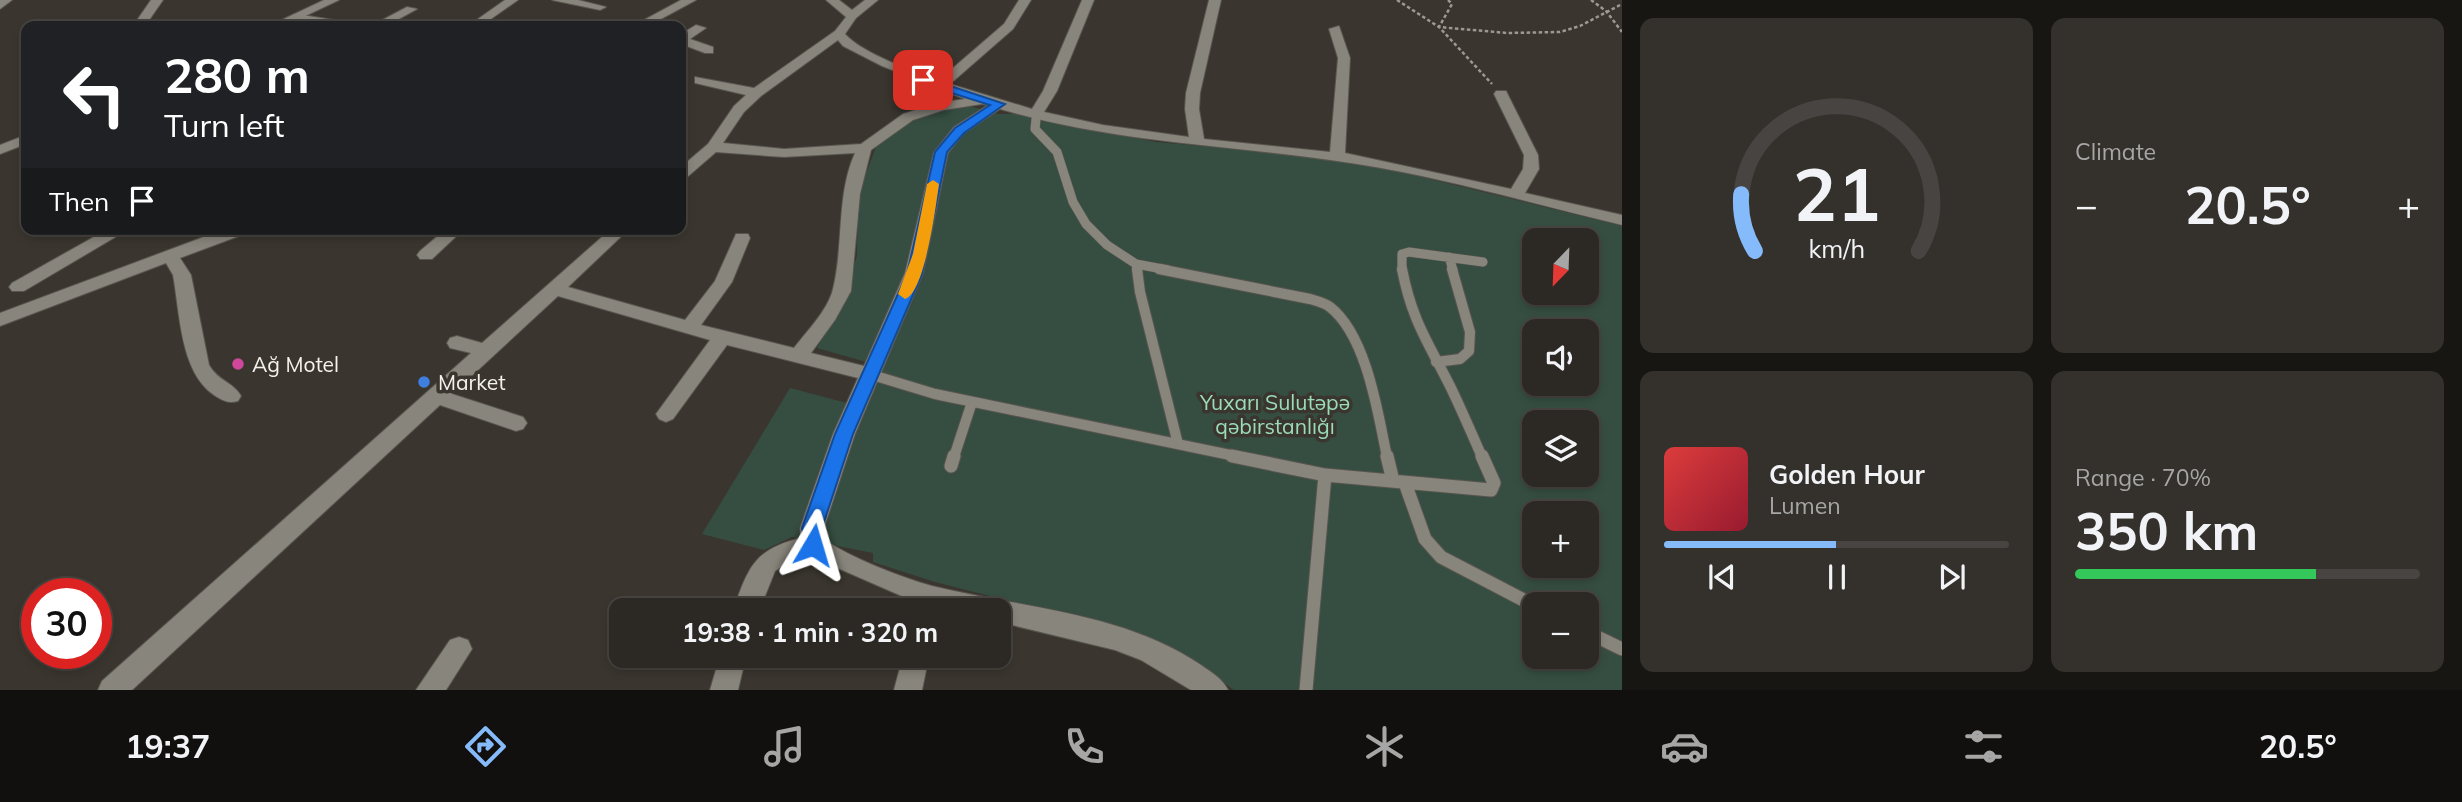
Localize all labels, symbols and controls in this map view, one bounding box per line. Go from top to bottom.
text: 280 m [164,44,310,105]
icon: left [49,49,140,140]
pin [893,50,953,110]
icon: arrive [904,61,942,99]
text: Turn left [164,105,284,145]
text: Climate [2075,137,2156,166]
text: 21 [1793,149,1880,240]
text: 20.5° [2184,172,2311,237]
text: − [2075,181,2098,229]
text: + [2397,181,2420,229]
icon: arrive [123,182,161,220]
text: Then [49,185,109,218]
north arrow [1522,228,1600,304]
map controls [1522,228,1599,669]
text: km/h [1808,233,1865,264]
button: sound [1522,319,1599,396]
place label: Ağ Motel [252,351,339,377]
marker: Ağ Motel [230,356,246,372]
place label: Market [438,369,506,395]
marker: Market [416,374,432,390]
park label: Yuxarı Sulutəpə qəbirstanlığı [1199,389,1350,439]
button: layers [1522,410,1599,487]
text: Golden Hour [1769,458,1925,491]
text: Range · 70% [2075,463,2211,492]
text: Lumen [1769,491,1841,520]
text: 350 km [2075,498,2258,563]
button: + [1522,501,1599,578]
position arrow [776,508,850,582]
icon: previous [1703,558,1741,596]
icon: pause [1818,558,1856,596]
icon: next [1933,558,1971,596]
speed limit sign: 30 [21,578,112,669]
button: − [1522,592,1599,669]
text: 19:38 · 1 min · 320 m [682,616,938,649]
icon: directions [461,722,510,771]
icon: music [760,722,809,771]
icon: phone [1060,722,1109,771]
icon: climate [1360,722,1409,771]
icon: car [1660,722,1709,771]
icon: filters [1959,722,2008,771]
text: 19:37 [125,726,210,766]
text: 20.5° [2259,726,2337,766]

